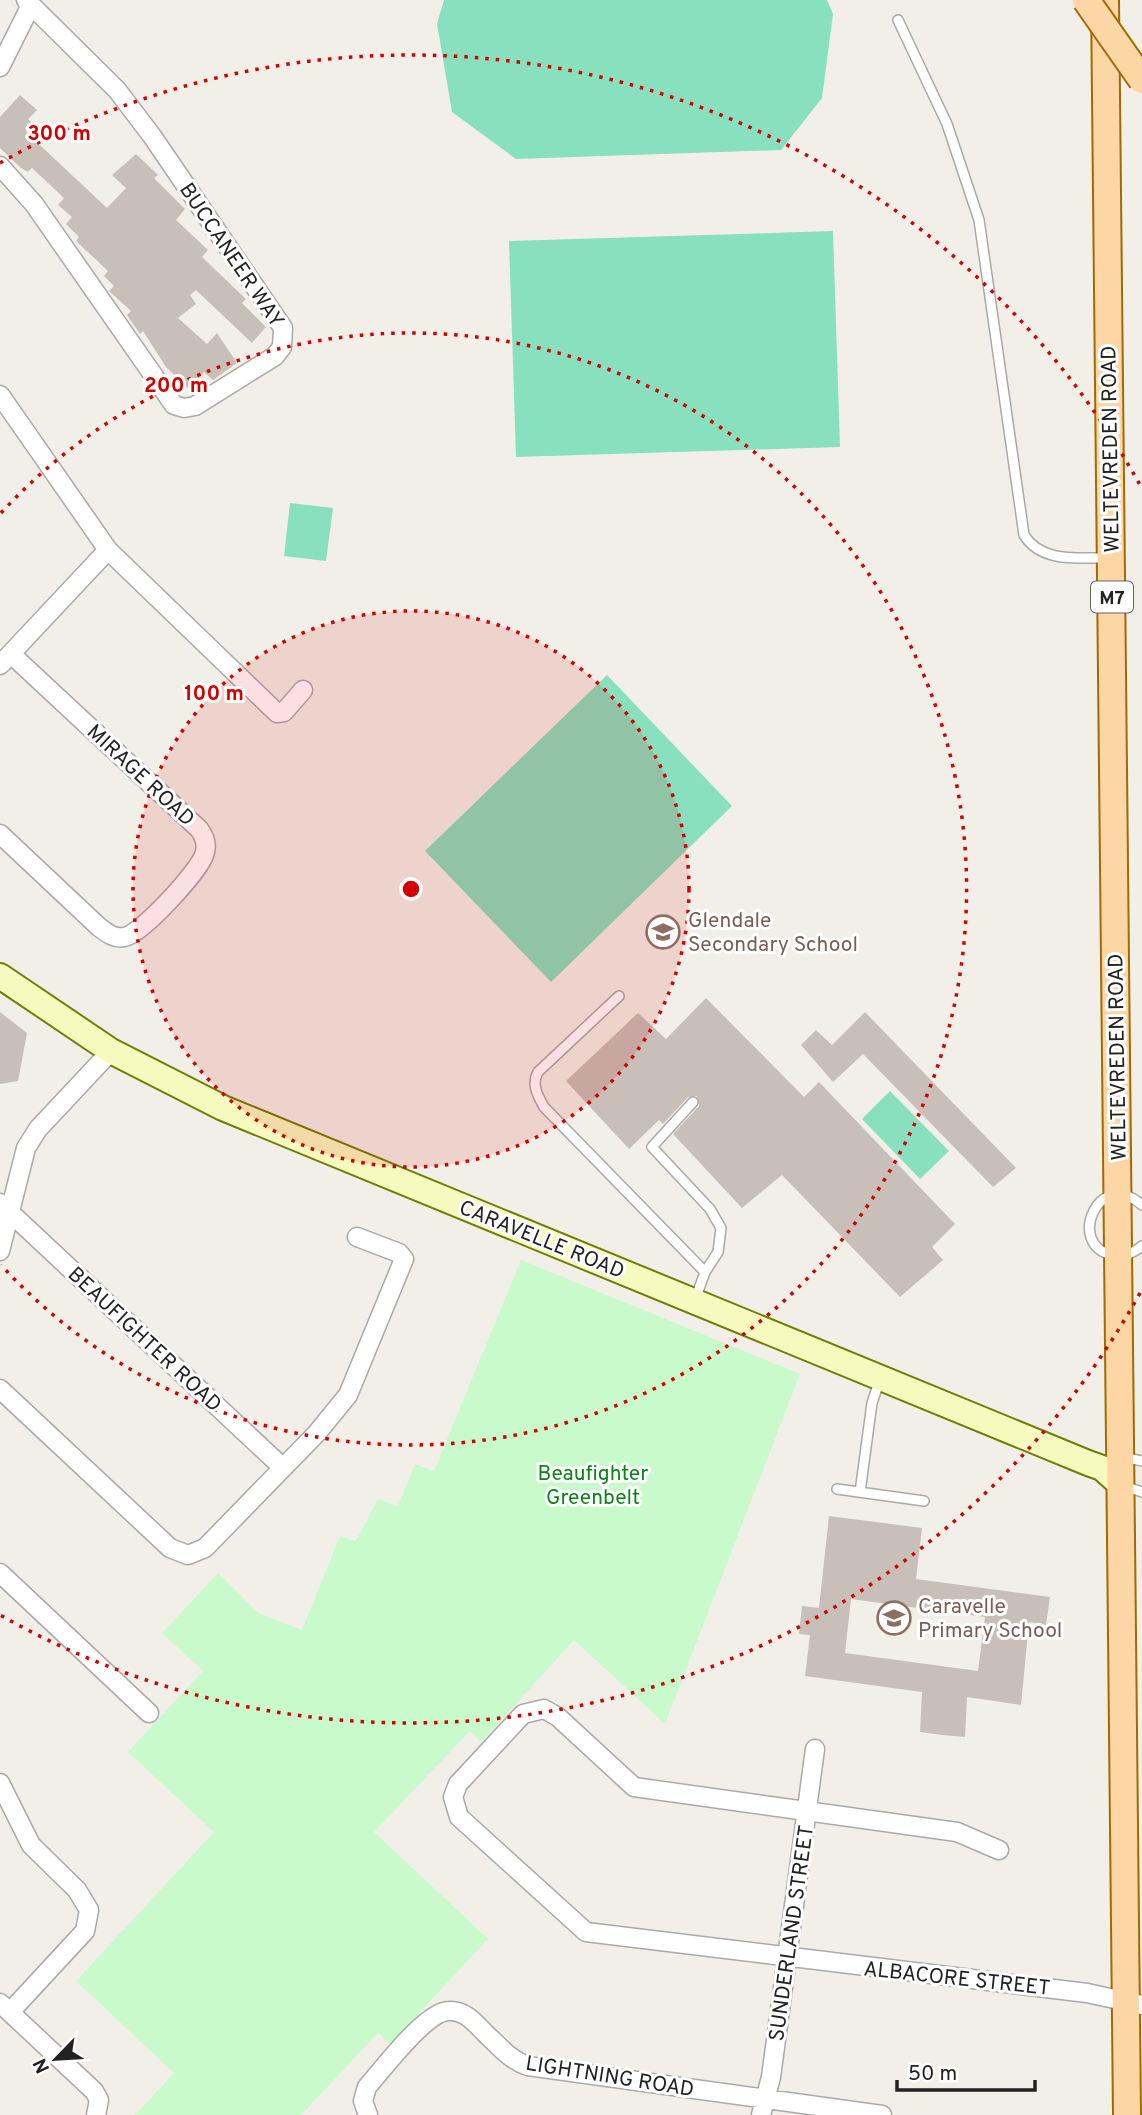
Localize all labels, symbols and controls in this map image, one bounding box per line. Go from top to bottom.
text: 300 m [27,121,91,148]
street label: BUCCANEER WAY [172,178,289,333]
street label: WELTEVREDEN ROAD [1096,345,1127,553]
text: 200 m [144,373,208,400]
road number: M7 [1091,582,1133,612]
text: 100 m [184,681,244,708]
street label: MIRAGE ROAD [80,719,200,833]
centre of rings [399,877,423,901]
place label: Glendale Secondary School [688,908,858,959]
school or university icon: Glendale Secondary School [644,913,682,951]
street label: WELTEVREDEN ROAD [1103,953,1134,1161]
street label: CARAVELLE ROAD [455,1195,628,1286]
street label: BEAUFIGHTER ROAD [61,1262,227,1419]
park label: Beaufighter Greenbelt [537,1461,649,1512]
place label: Caravelle Primary School [918,1594,1062,1645]
school or university icon: Caravelle Primary School [875,1599,913,1637]
street label: SUNDERLAND STREET [764,1823,821,2043]
street label: ALBACORE STREET [862,1956,1051,2003]
north arrow [21,2024,91,2094]
scale bar [897,2048,1035,2092]
street label: LIGHTNING ROAD [524,2051,696,2104]
text: N [29,2054,56,2077]
text: 50 m [908,2061,957,2088]

